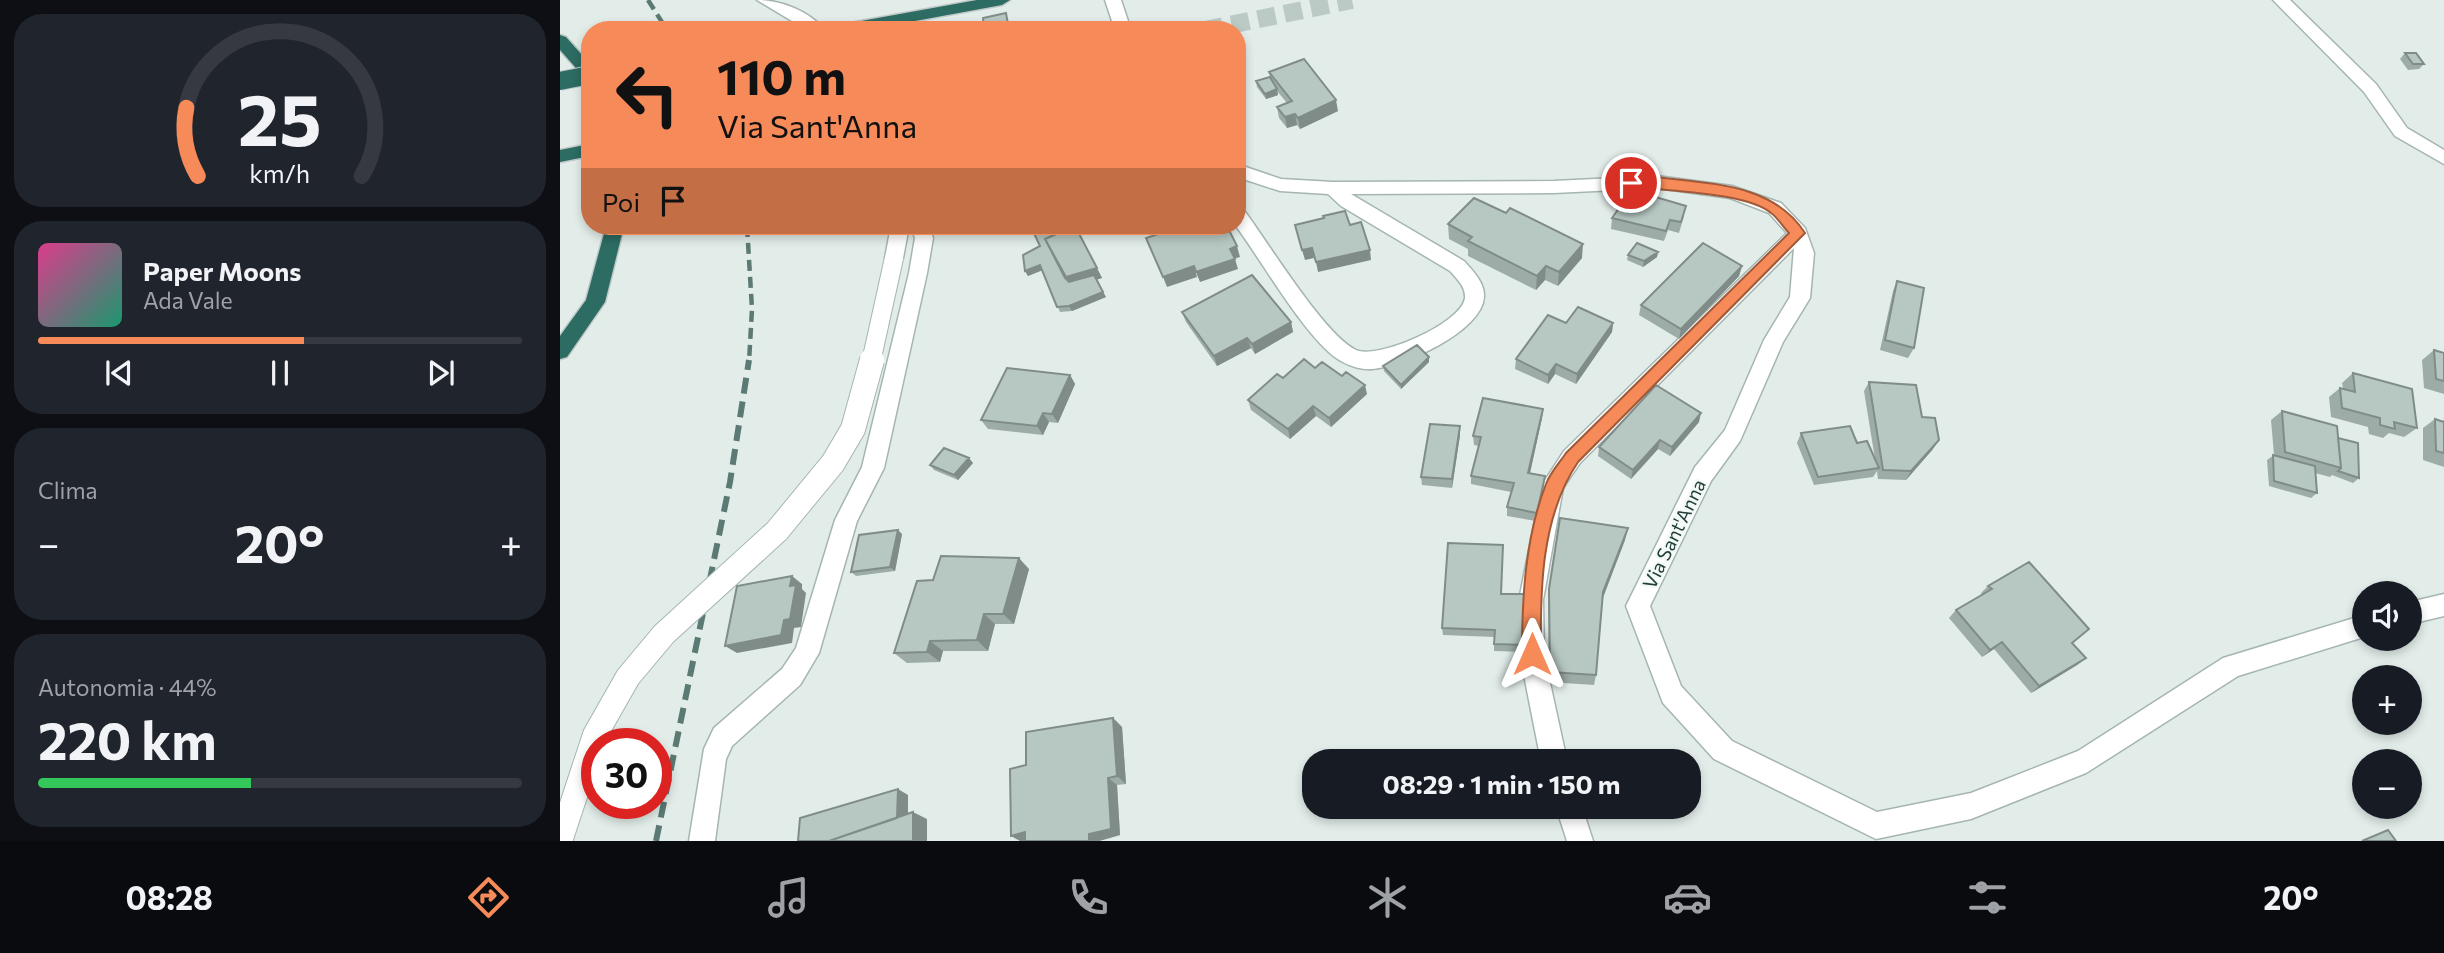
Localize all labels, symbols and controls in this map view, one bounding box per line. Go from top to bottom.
text: 110 m [717,45,846,105]
icon: left [602,49,693,140]
text: 25 [238,73,322,162]
text: Via Sant'Anna [717,105,917,145]
pin [1601,153,1661,213]
text: km/h [250,158,310,188]
icon: arrive [1612,164,1650,202]
icon: arrive [654,182,692,220]
text: Poi [602,186,640,217]
text: Paper Moons [143,255,301,286]
text: Ada Vale [143,286,233,314]
icon: previous [100,354,138,392]
icon: pause [261,354,299,392]
icon: next [422,354,460,392]
street label: Via Sant'Anna [1637,475,1710,592]
text: Clima [38,476,98,504]
text: 20° [235,510,325,574]
text: − [38,519,60,566]
text: + [500,519,522,566]
map controls [2352,581,2422,819]
button: sound [2352,581,2422,651]
position arrow [1495,617,1569,691]
button: + [2352,665,2422,735]
text: Autonomia · 44% [38,673,217,701]
text: 220 km [38,707,217,771]
speed limit sign: 30 [581,728,672,819]
button: − [2352,749,2422,819]
text: 08:29 · 1 min · 150 m [1382,768,1621,799]
icon: directions [464,873,513,922]
icon: music [764,873,813,922]
icon: phone [1064,873,1113,922]
icon: climate [1363,873,1412,922]
icon: car [1663,873,1712,922]
icon: filters [1963,873,2012,922]
text: 08:28 [125,877,213,917]
text: 20° [2263,877,2319,917]

